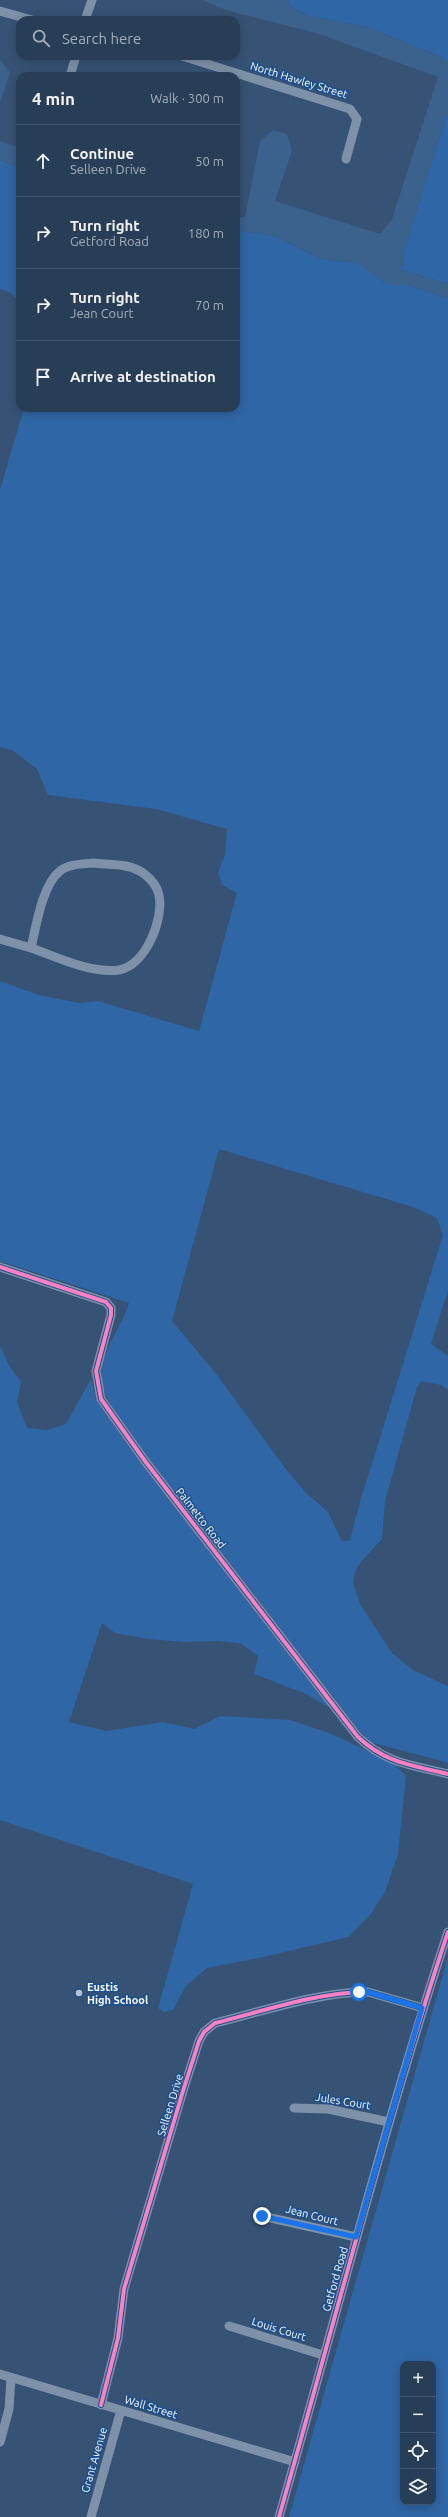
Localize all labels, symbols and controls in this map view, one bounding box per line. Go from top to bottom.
search box [16,16,240,60]
icon: search [30,27,52,49]
text: Search here [62,30,141,47]
street label: North Hawley Street [249,60,350,101]
text: 4 min [32,89,75,108]
text: Walk · 300 m [150,91,224,105]
text: Continue [70,145,134,162]
icon: ahead [32,150,54,172]
text: 50 m [195,154,224,168]
text: Selleen Drive [70,162,146,176]
text: Turn right [70,217,140,234]
icon: right [32,222,54,244]
text: 180 m [188,226,224,240]
text: Getford Road [70,234,149,248]
text: Turn right [70,289,140,306]
icon: right [32,294,54,316]
text: 70 m [195,298,224,312]
text: Jean Court [70,306,134,320]
icon: arrive [32,366,54,388]
text: Arrive at destination [70,368,216,385]
street label: Palmetto Road [174,1485,228,1551]
place label: Eustis High School [87,1981,149,2006]
route start [350,1983,368,2001]
marker: Eustis High School [74,1988,84,1998]
street label: Selleen Drive [155,2072,185,2138]
street label: Jules Court [314,2091,372,2111]
street label: Jean Court [284,2203,340,2228]
route end [253,2207,271,2225]
street label: Getford Road [320,2245,350,2313]
street label: Louis Court [250,2315,308,2343]
map controls [400,2361,436,2505]
button: + [400,2361,436,2397]
street label: Wall Street [123,2393,180,2421]
button: − [400,2397,436,2433]
street label: Grant Avenue [79,2426,109,2494]
button: locate [400,2433,436,2469]
button: layers [400,2469,436,2505]

